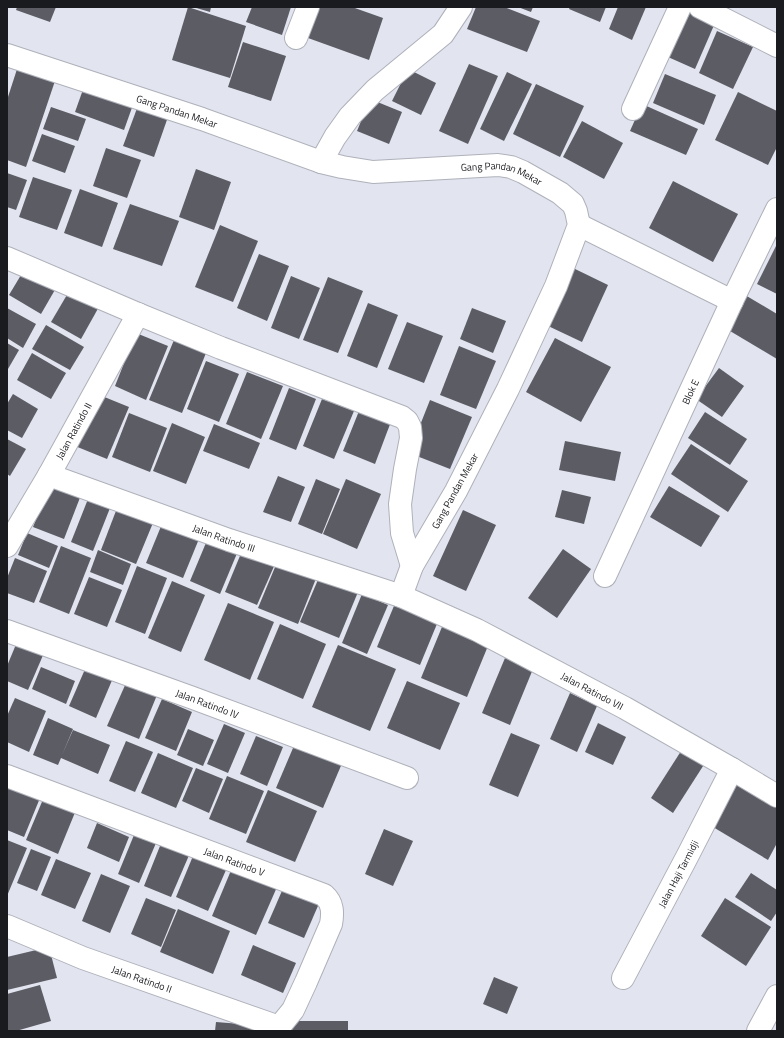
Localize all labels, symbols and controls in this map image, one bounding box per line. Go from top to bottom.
street label: Gang Pandan Mekar [134,90,220,132]
street label: Gang Pandan Mekar [460,157,546,189]
street label: Blok E [678,376,703,407]
street label: Jalan Ratindo II [52,400,95,462]
street label: Gang Pandan Mekar [428,450,482,532]
street label: Jalan Ratindo III [191,520,257,556]
street label: Jalan Ratindo VII [559,668,626,713]
street label: Jalan Ratindo IV [174,685,241,722]
street label: Jalan Haji Tarmidji [654,837,702,910]
street label: Jalan Ratindo V [202,843,267,880]
street label: Jalan Ratindo II [110,961,174,996]

